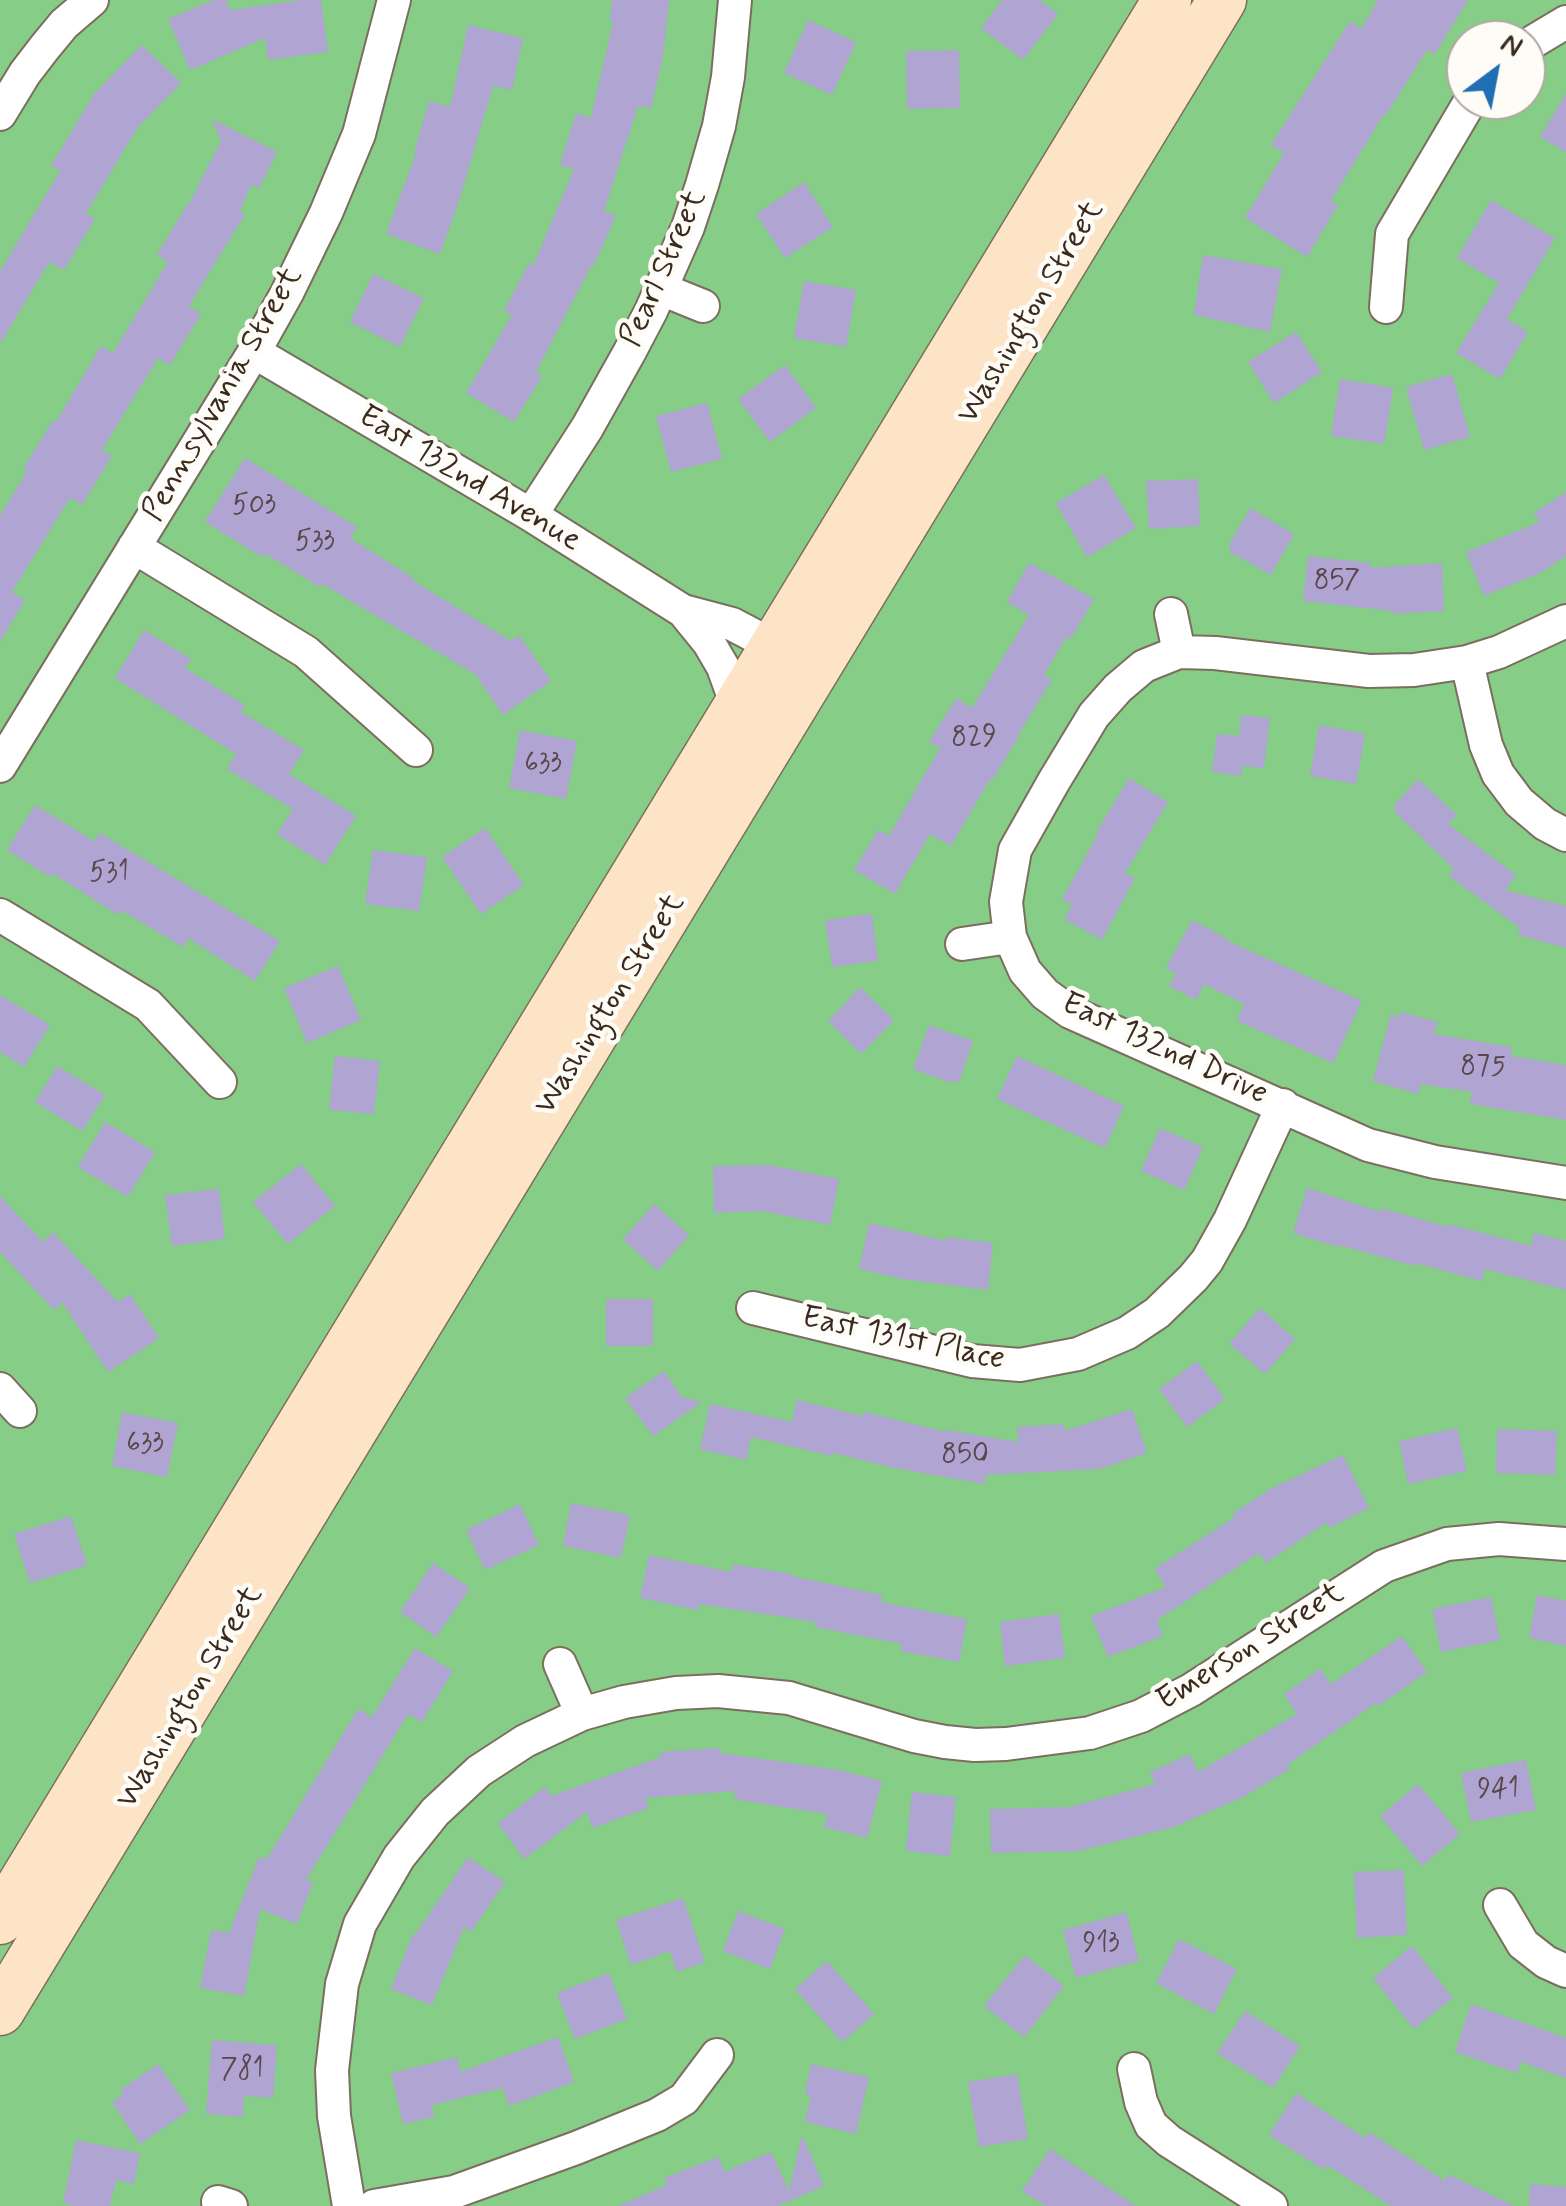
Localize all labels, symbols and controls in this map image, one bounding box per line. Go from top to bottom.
north arrow [1446,20,1546,120]
text: N [1493,25,1529,66]
street label: Pearl Street [613,185,717,353]
street label: Washington Street [950,194,1114,432]
street label: Pennsylvania Street [136,261,312,529]
street label: East 132nd Avenue [351,398,587,562]
house number: 503 [232,490,276,524]
house number: 533 [295,526,335,560]
house number: 857 [1314,565,1360,599]
house number: 829 [951,722,997,756]
house number: 633 [524,748,562,782]
house number: 531 [89,857,129,891]
street label: Washington Street [528,887,694,1123]
street label: East 132nd Drive [1055,985,1273,1115]
house number: 875 [1460,1051,1506,1085]
street label: East 131st Place [798,1300,1008,1380]
house number: 633 [126,1428,164,1462]
house number: 850 [941,1439,989,1473]
street label: Emerson Street [1150,1575,1352,1721]
street label: Washington Street [109,1579,273,1817]
house number: 941 [1477,1774,1519,1808]
house number: 913 [1082,1928,1120,1962]
house number: 781 [220,2054,264,2088]

